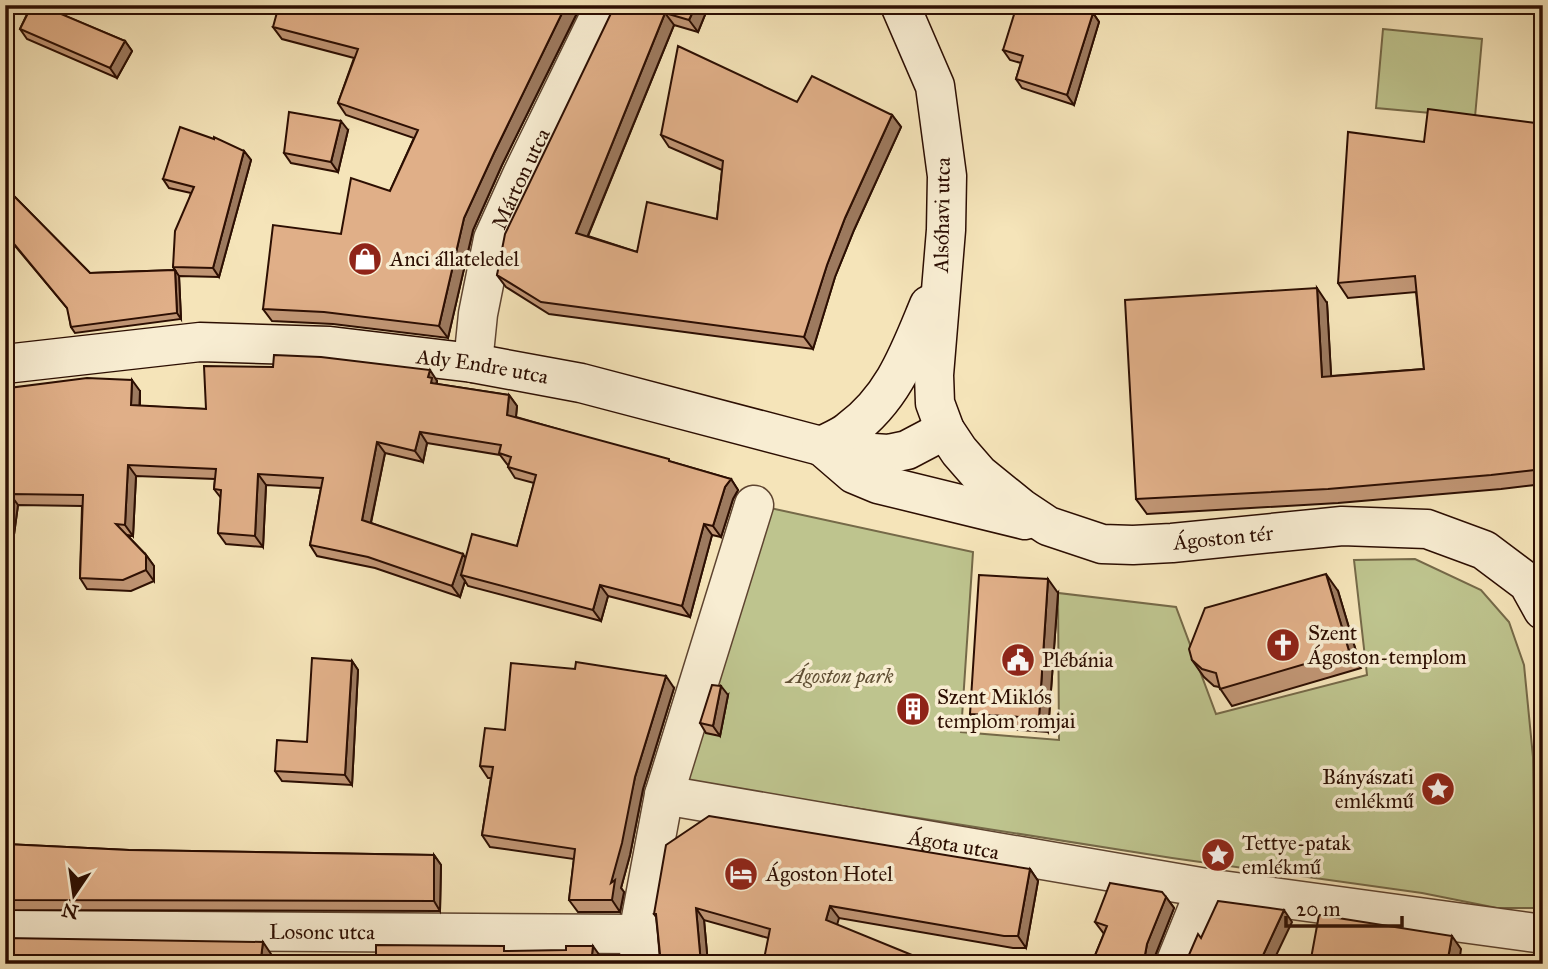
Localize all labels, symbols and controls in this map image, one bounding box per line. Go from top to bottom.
street label: Márton utca [486,124,556,234]
street label: Alsóhavi utca [928,157,956,274]
shop icon: Anci állateledel [346,240,384,278]
place label: Anci állateledel [389,246,520,272]
street label: Ady Endre utca [414,343,551,390]
street label: Ágoston tér [1171,520,1275,556]
place label: Szent Ágoston-templom [1307,620,1467,670]
church icon: Szent Ágoston-templom [1264,626,1302,664]
public building icon: Plébánia [999,641,1037,679]
place label: Plébánia [1042,647,1114,673]
park label: Ágoston park [784,662,894,689]
place label: Szent Miklós templom romjai [937,684,1076,734]
building icon: Szent Miklós templom romjai [894,690,932,728]
place label: Bányászati emlékmű [1322,764,1414,814]
place icon: Bányászati emlékmű [1419,770,1457,808]
street label: Ágota utca [905,824,1001,865]
place label: Tettye-patak emlékmű [1242,830,1351,880]
place icon: Tettye-patak emlékmű [1199,836,1237,874]
hotel icon: Ágoston Hotel [722,855,760,893]
north arrow [38,860,108,930]
place label: Ágoston Hotel [765,861,893,887]
scale bar [1286,885,1401,929]
text: 20 m [1296,896,1341,922]
text: N [60,898,81,924]
street label: Losonc utca [269,919,375,945]

